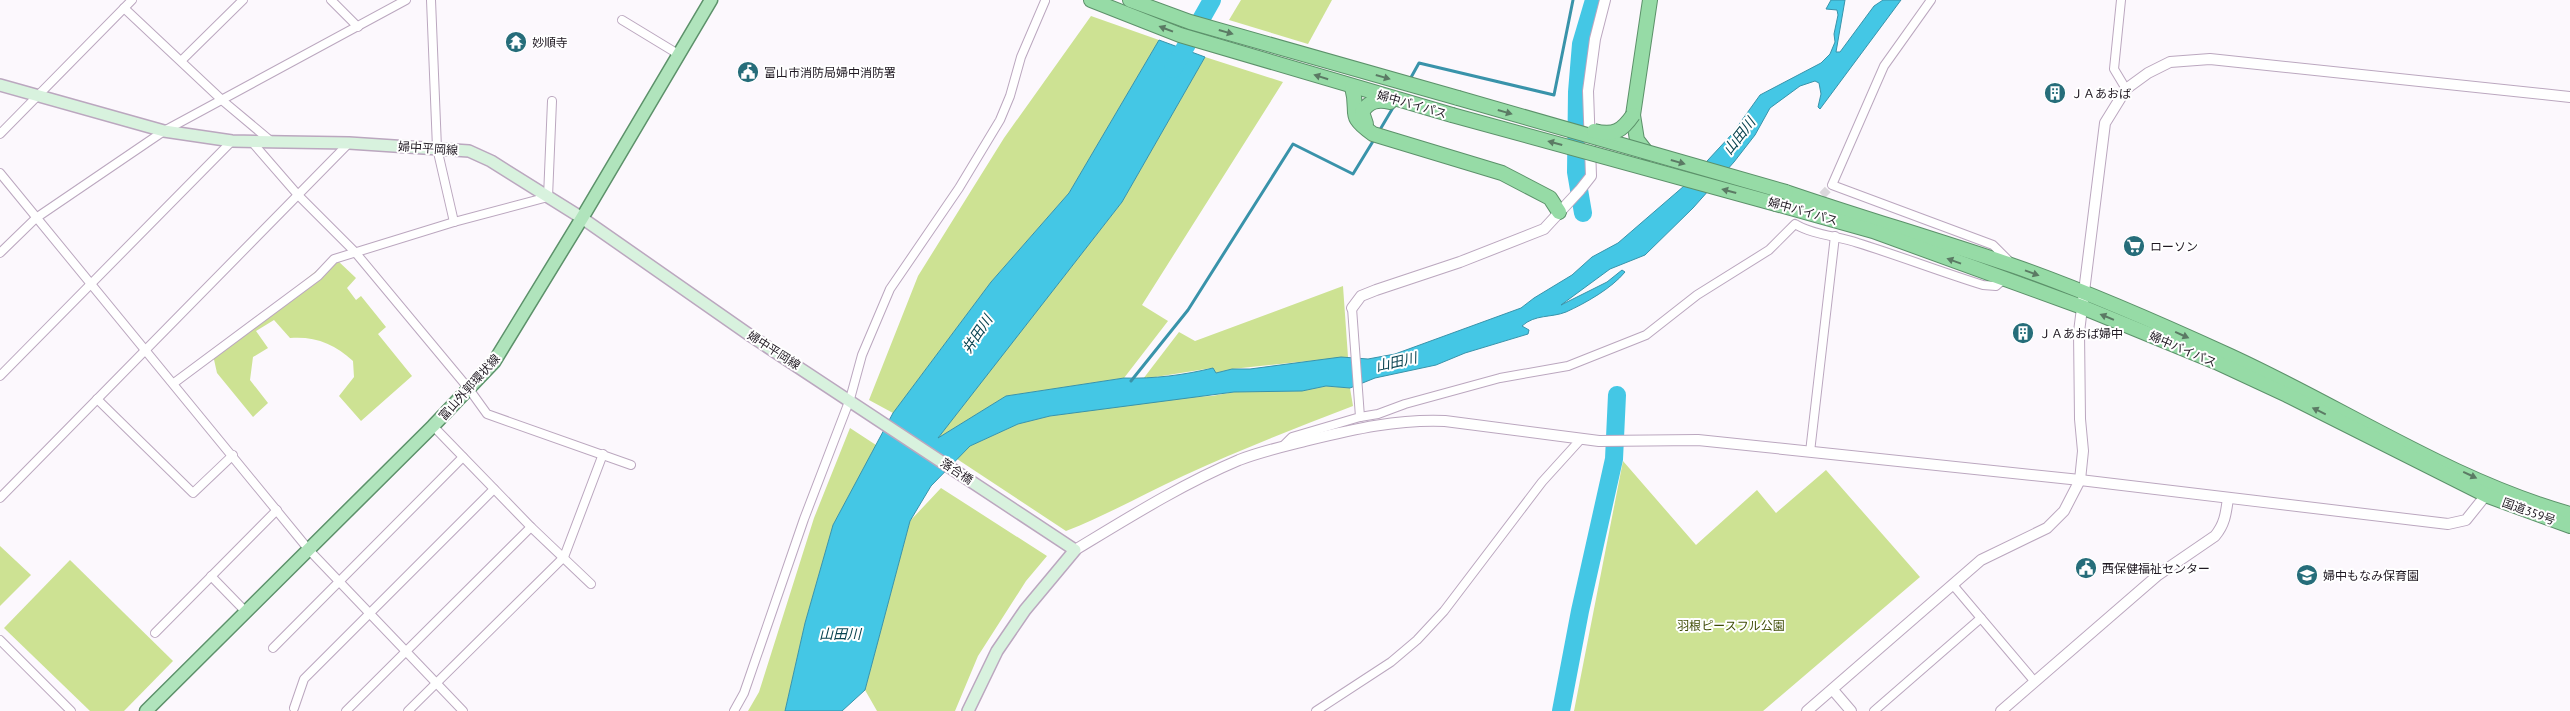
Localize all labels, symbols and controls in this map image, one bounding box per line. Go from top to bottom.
one-way arrow [1158,25,1173,32]
one-way arrow [1219,28,1234,36]
temple icon: 妙順寺 [504,30,528,54]
place label: 妙順寺 [532,35,568,50]
public building icon: 富山市消防局婦中消防署 [736,60,760,84]
place label: 富山市消防局婦中消防署 [764,65,896,80]
one-way arrow [1313,73,1328,81]
one-way arrow [1375,73,1390,81]
building icon: ＪＡあおば [2043,81,2067,105]
place label: ＪＡあおば [2071,86,2131,101]
street label: 婦中バイパス [1375,87,1449,121]
one-way arrow [1497,108,1512,116]
water label: 山田川 [1719,112,1760,158]
street label: 婦中平岡線 [398,138,458,158]
one-way arrow [1547,139,1562,147]
one-way arrow [1670,158,1685,166]
one-way arrow [1721,186,1736,194]
street label: 婦中バイパス [1766,194,1840,228]
supermarket icon: ローソン [2122,234,2146,258]
place label: ローソン [2150,239,2198,254]
one-way arrow [1946,257,1961,265]
one-way arrow [2025,269,2040,277]
water label: 井田川 [958,310,997,356]
one-way arrow [2099,313,2114,321]
building icon: ＪＡあおば婦中 [2011,321,2035,345]
place label: ＪＡあおば婦中 [2039,326,2123,341]
street label: 婦中平岡線 [745,327,803,373]
street label: 婦中バイパス [2147,328,2219,370]
one-way arrow [2175,331,2189,339]
water label: 山田川 [1374,348,1420,375]
street label: 富山外郭環状線 [435,351,503,423]
one-way arrow [2312,407,2326,415]
street label: 落合橋 [938,455,976,487]
one-way arrow [2463,471,2477,479]
street label: 国道359号 [2500,494,2558,528]
public building icon: 西保健福祉センター [2074,556,2098,580]
place label: 西保健福祉センター [2102,561,2210,576]
school or university icon: 婦中もなみ保育園 [2295,563,2319,587]
place label: 婦中もなみ保育園 [2323,568,2419,583]
park label: 羽根ピースフル公園 [1677,618,1785,633]
water label: 山田川 [819,625,863,643]

